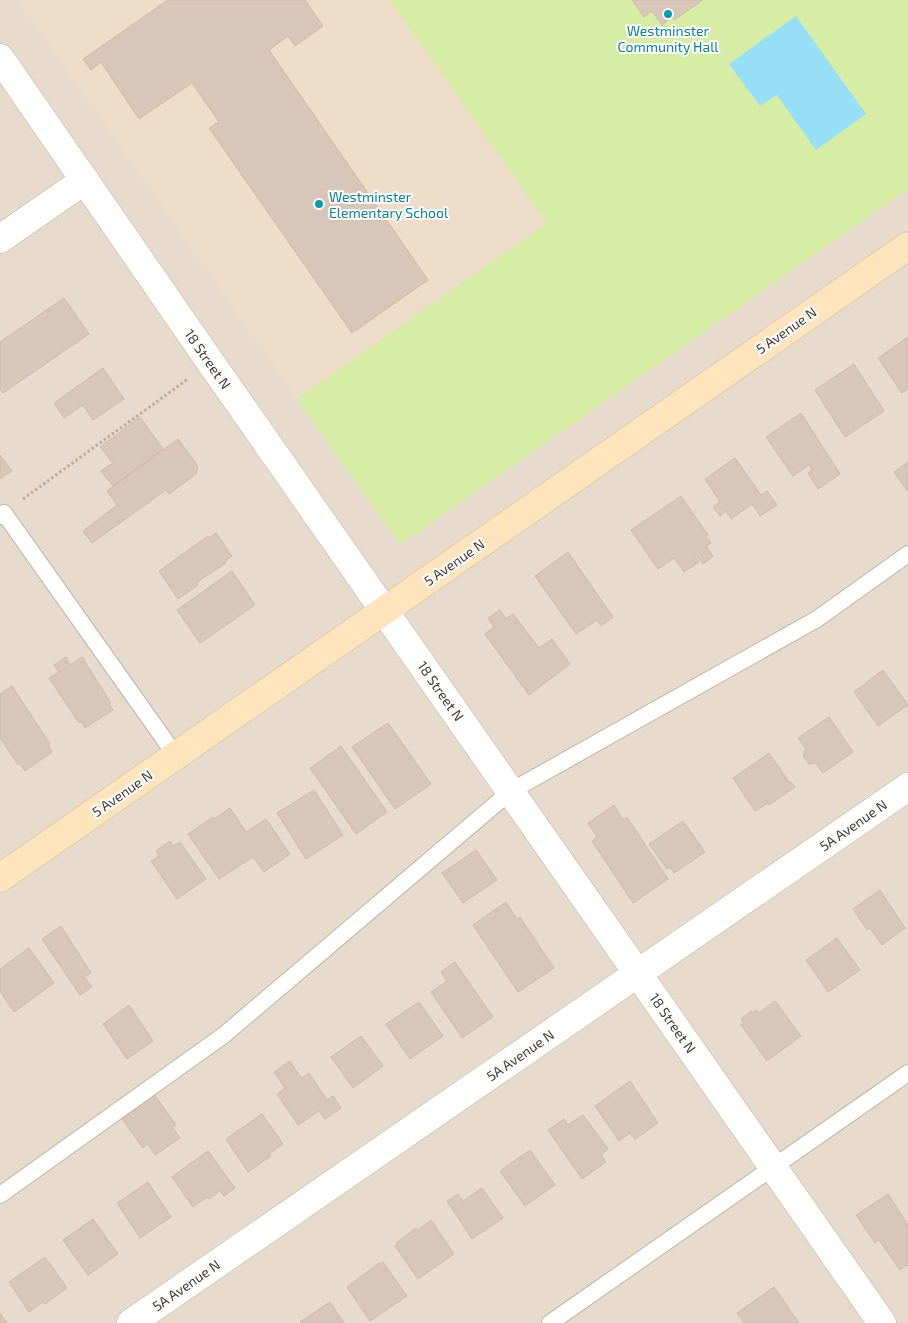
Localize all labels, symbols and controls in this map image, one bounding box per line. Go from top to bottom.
marker: Westminster Community Hall [662,8,674,20]
place label: Westminster Community Hall [618,22,719,55]
place label: Westminster Elementary School [329,188,449,221]
marker: Westminster Elementary School [313,198,325,210]
street label: 5 Avenue N [752,303,820,357]
street label: 18 Street N [181,326,235,392]
street label: 5 Avenue N [420,535,488,589]
street label: 18 Street N [414,658,468,724]
street label: 5 Avenue N [88,766,156,820]
street label: 5A Avenue N [816,796,890,854]
street label: 18 Street N [646,990,700,1056]
street label: 5A Avenue N [483,1026,557,1084]
street label: 5A Avenue N [149,1256,223,1314]

